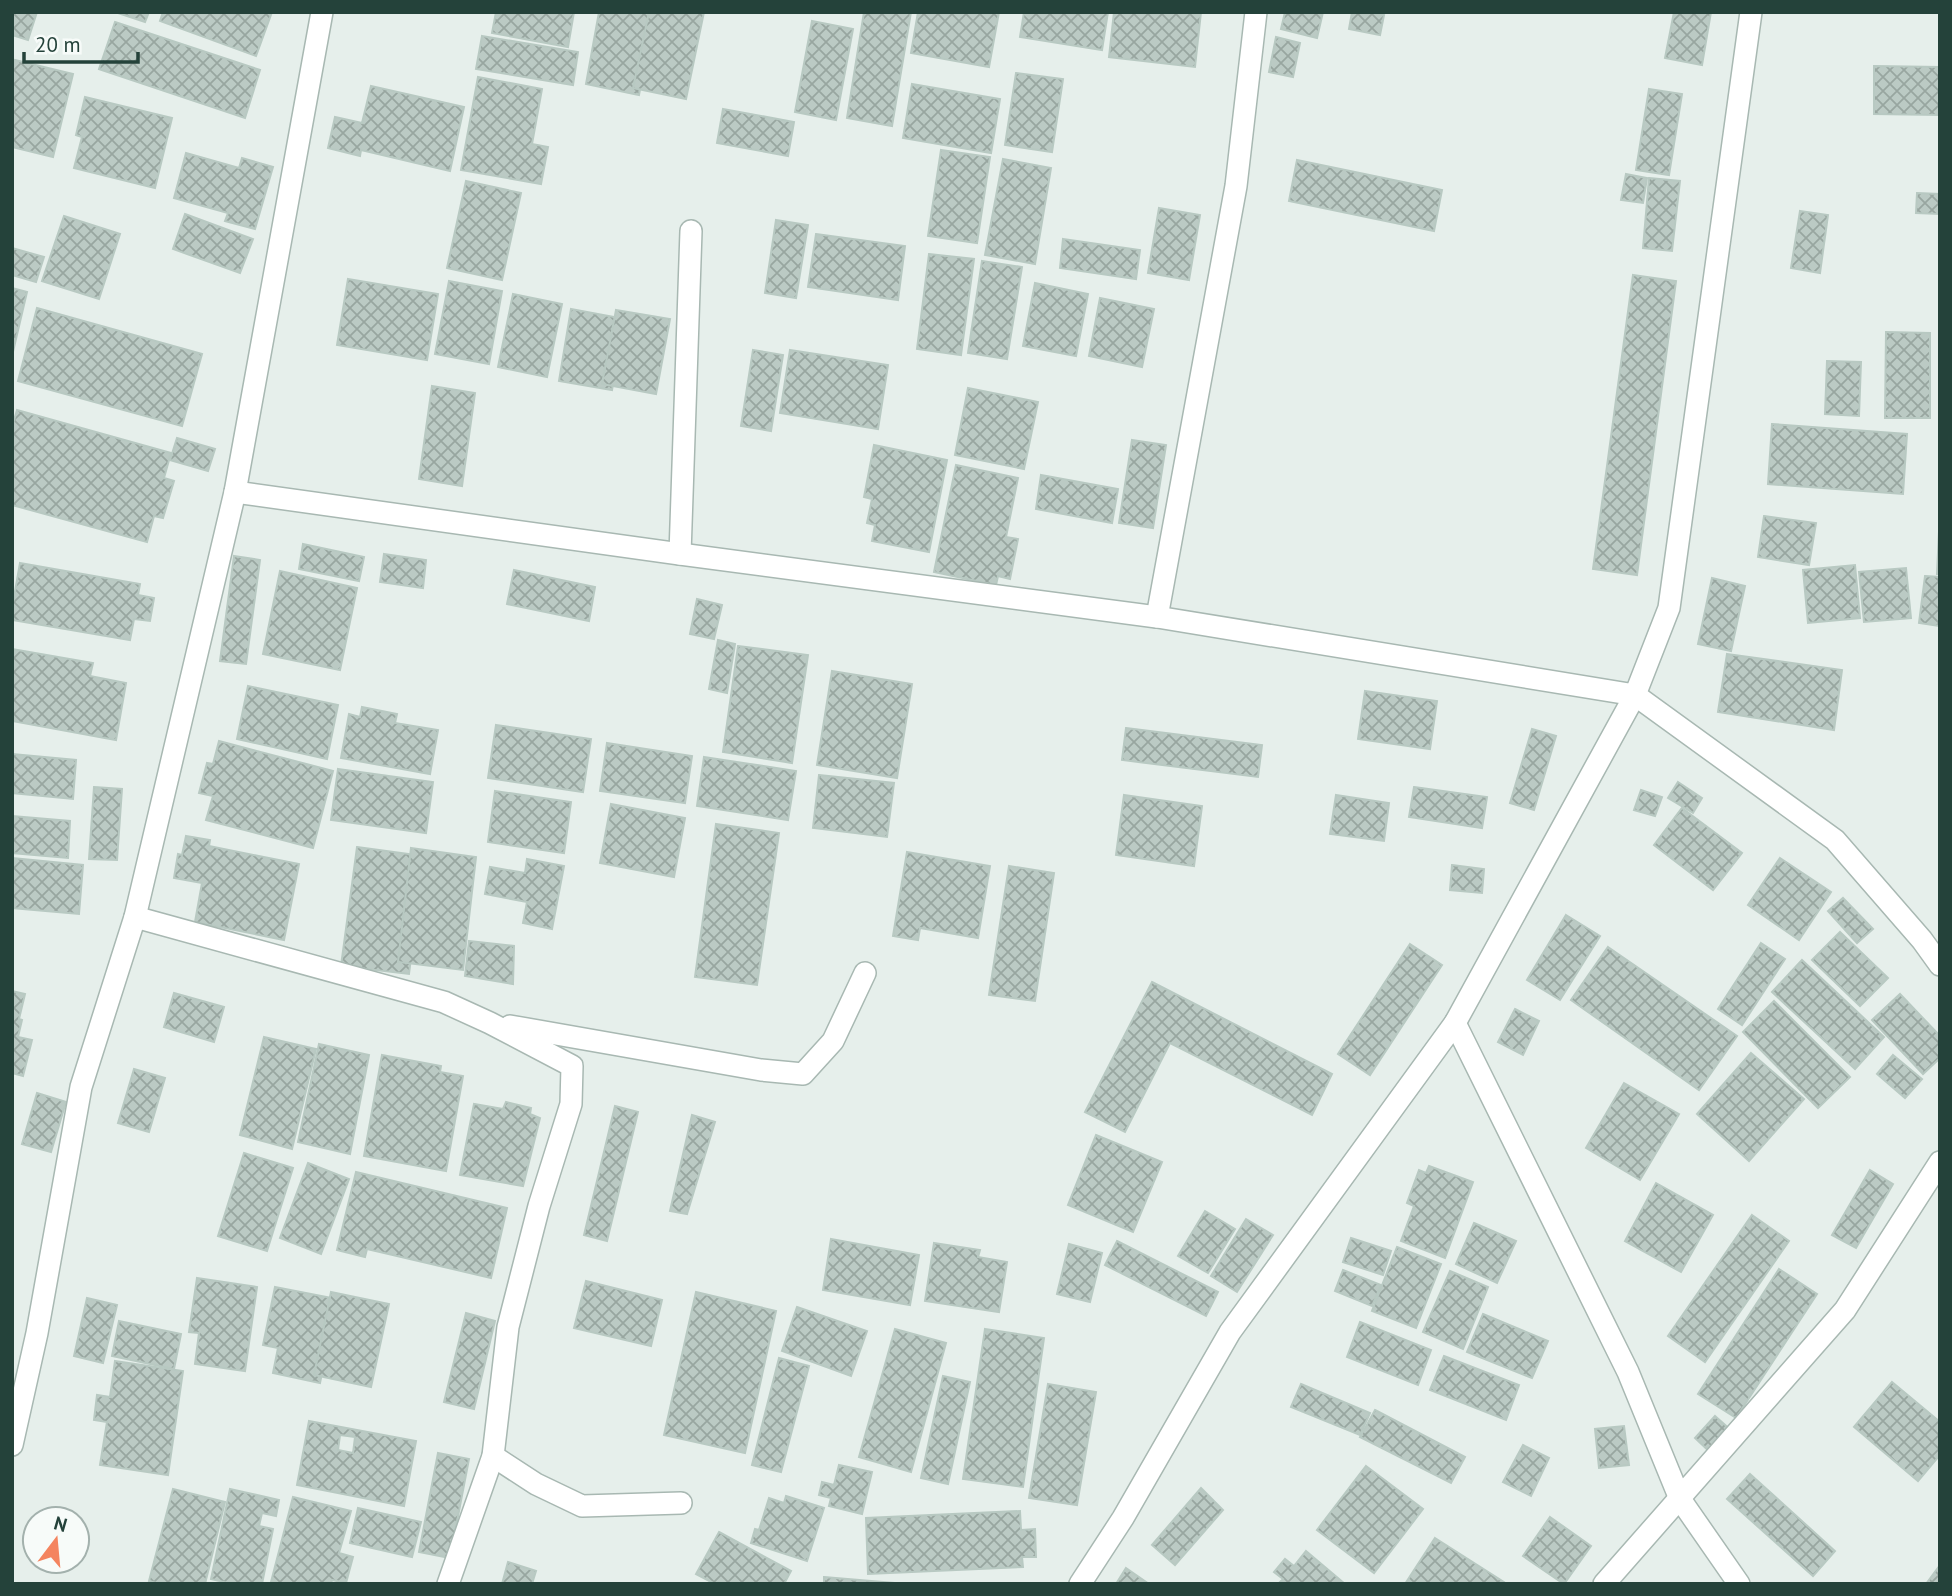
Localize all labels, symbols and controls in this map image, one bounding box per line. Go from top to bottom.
scale bar [24,21,138,65]
text: 20 m [35,31,81,58]
north arrow [21,1505,91,1575]
text: N [51,1510,70,1537]

